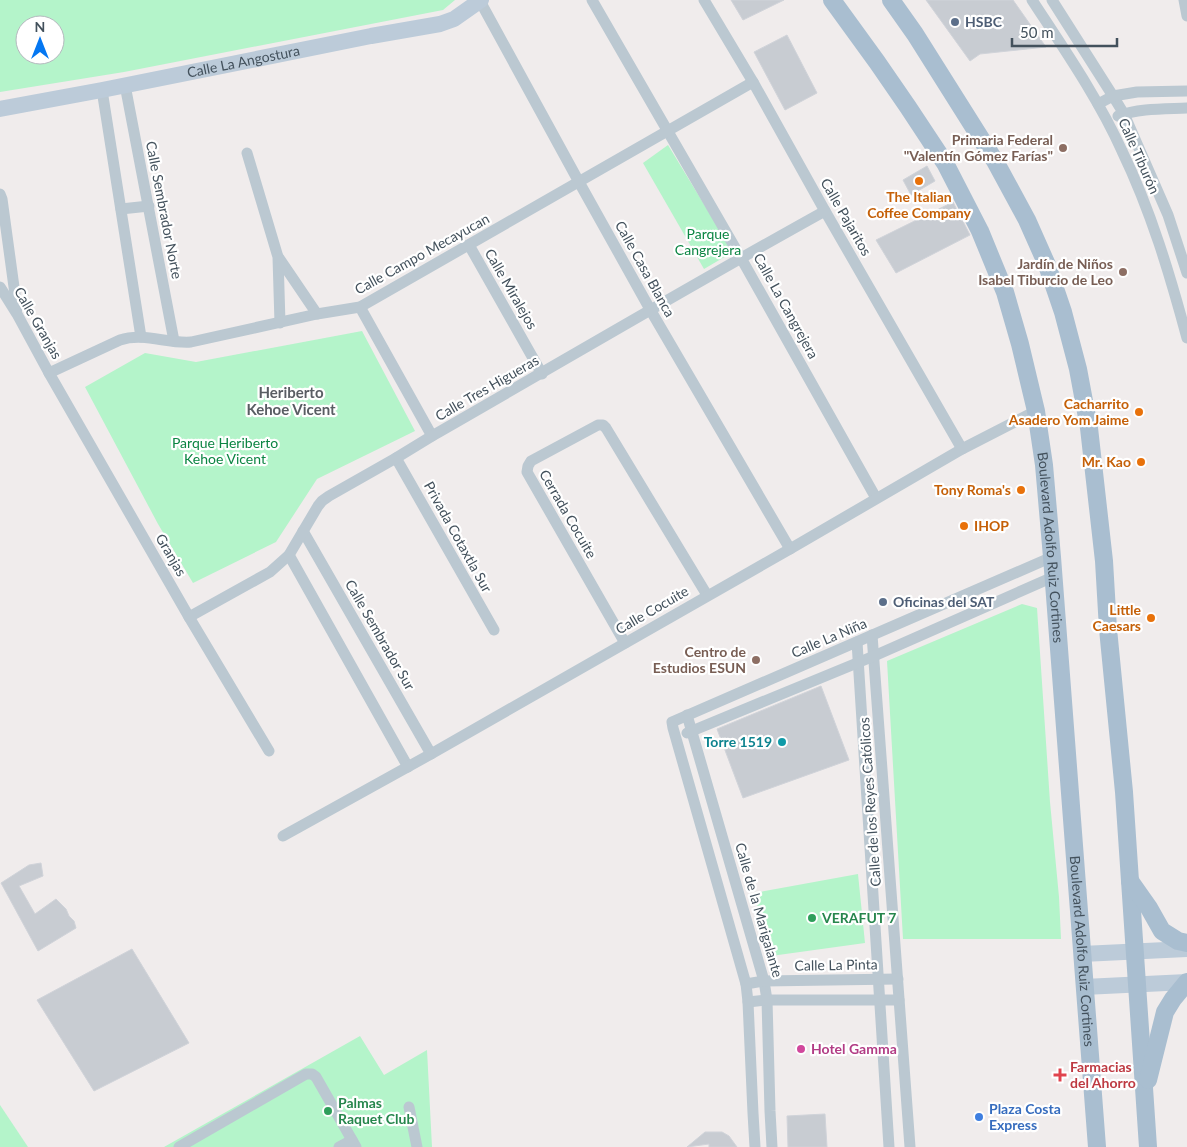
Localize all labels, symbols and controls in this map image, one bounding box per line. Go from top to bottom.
place label: HSBC [965,13,1003,30]
north arrow [15,15,65,65]
scale bar [1012,15,1117,47]
marker: HSBC [949,16,961,28]
text: N [35,18,45,35]
text: 50 m [1020,23,1054,41]
street label: Calle La Angostura [186,42,301,81]
street label: Calle Tiburón [1115,115,1164,196]
place label: Primaria Federal "Valentín Gómez Farías" [904,131,1053,164]
street label: Calle Sembrador Norte [143,139,186,280]
marker: Primaria Federal "Valentín Gómez Farías" [1057,142,1069,154]
street label: Calle Pajaritos [817,175,875,259]
marker: The Italian Coffee Company [913,175,925,187]
place label: The Italian Coffee Company [867,188,971,221]
street label: Calle Campo Mecayucan [352,209,492,298]
street label: Calle Casa Blanca [612,218,679,320]
park label: Parque Cangrejera [675,225,741,258]
street label: Calle Miralejos [482,245,541,332]
street label: Calle La Cangrejera [750,250,822,361]
place label: Jardín de Niños Isabel Tiburcio de Leo [978,255,1113,288]
marker: Jardín de Niños Isabel Tiburcio de Leo [1117,266,1129,278]
street label: Calle Granjas [11,284,66,362]
street label: Calle Tres Higueras [432,351,541,424]
district label: Heriberto Kehoe Vicent [246,383,336,418]
place label: Cacharrito Asadero Yom Jaime [1008,395,1130,428]
marker: Cacharrito Asadero Yom Jaime [1133,406,1145,418]
park label: Parque Heriberto Kehoe Vicent [172,434,278,467]
street label: Boulevard Adolfo Ruiz Cortines [1034,451,1068,643]
place label: Mr. Kao [1082,453,1131,470]
marker: Mr. Kao [1135,456,1147,468]
street label: Cerrada Cocuite [536,466,601,561]
street label: Privada Cotaxtla Sur [421,478,496,595]
place label: Tony Roma's [934,481,1011,498]
marker: Tony Roma's [1015,484,1027,496]
place label: IHOP [974,517,1009,534]
marker: IHOP [958,520,970,532]
street label: Granjas [153,530,190,579]
street label: Calle Sembrador Sur [342,577,419,693]
street label: Calle Cocuite [612,582,691,637]
place label: Oficinas del SAT [893,593,995,610]
marker: Oficinas del SAT [877,596,889,608]
place label: Little Caesars [1093,601,1142,634]
marker: Little Caesars [1145,612,1157,624]
street label: Calle La Niña [789,614,869,661]
place label: Centro de Estudios ESUN [653,643,747,676]
marker: Centro de Estudios ESUN [750,654,762,666]
street label: Calle de los Reyes Católicos [855,717,884,887]
place label: Torre 1519 [704,733,772,750]
marker: Torre 1519 [776,736,788,748]
street label: Calle de la Marigalante [732,841,787,979]
street label: Boulevard Adolfo Ruiz Cortines [1067,855,1098,1047]
place label: VERAFUT 7 [821,909,896,926]
marker: VERAFUT 7 [806,912,818,924]
street label: Calle La Pinta [794,955,878,974]
place label: Hotel Gamma [811,1040,897,1057]
marker: Hotel Gamma [795,1043,807,1055]
place label: Farmacias del Ahorro [1070,1058,1136,1091]
marker: Farmacias del Ahorro [1054,1069,1066,1081]
place label: Palmas Raquet Club [338,1094,414,1127]
place label: Plaza Costa Express [989,1100,1061,1133]
marker: Palmas Raquet Club [322,1105,334,1117]
marker: Plaza Costa Express [973,1111,985,1123]

